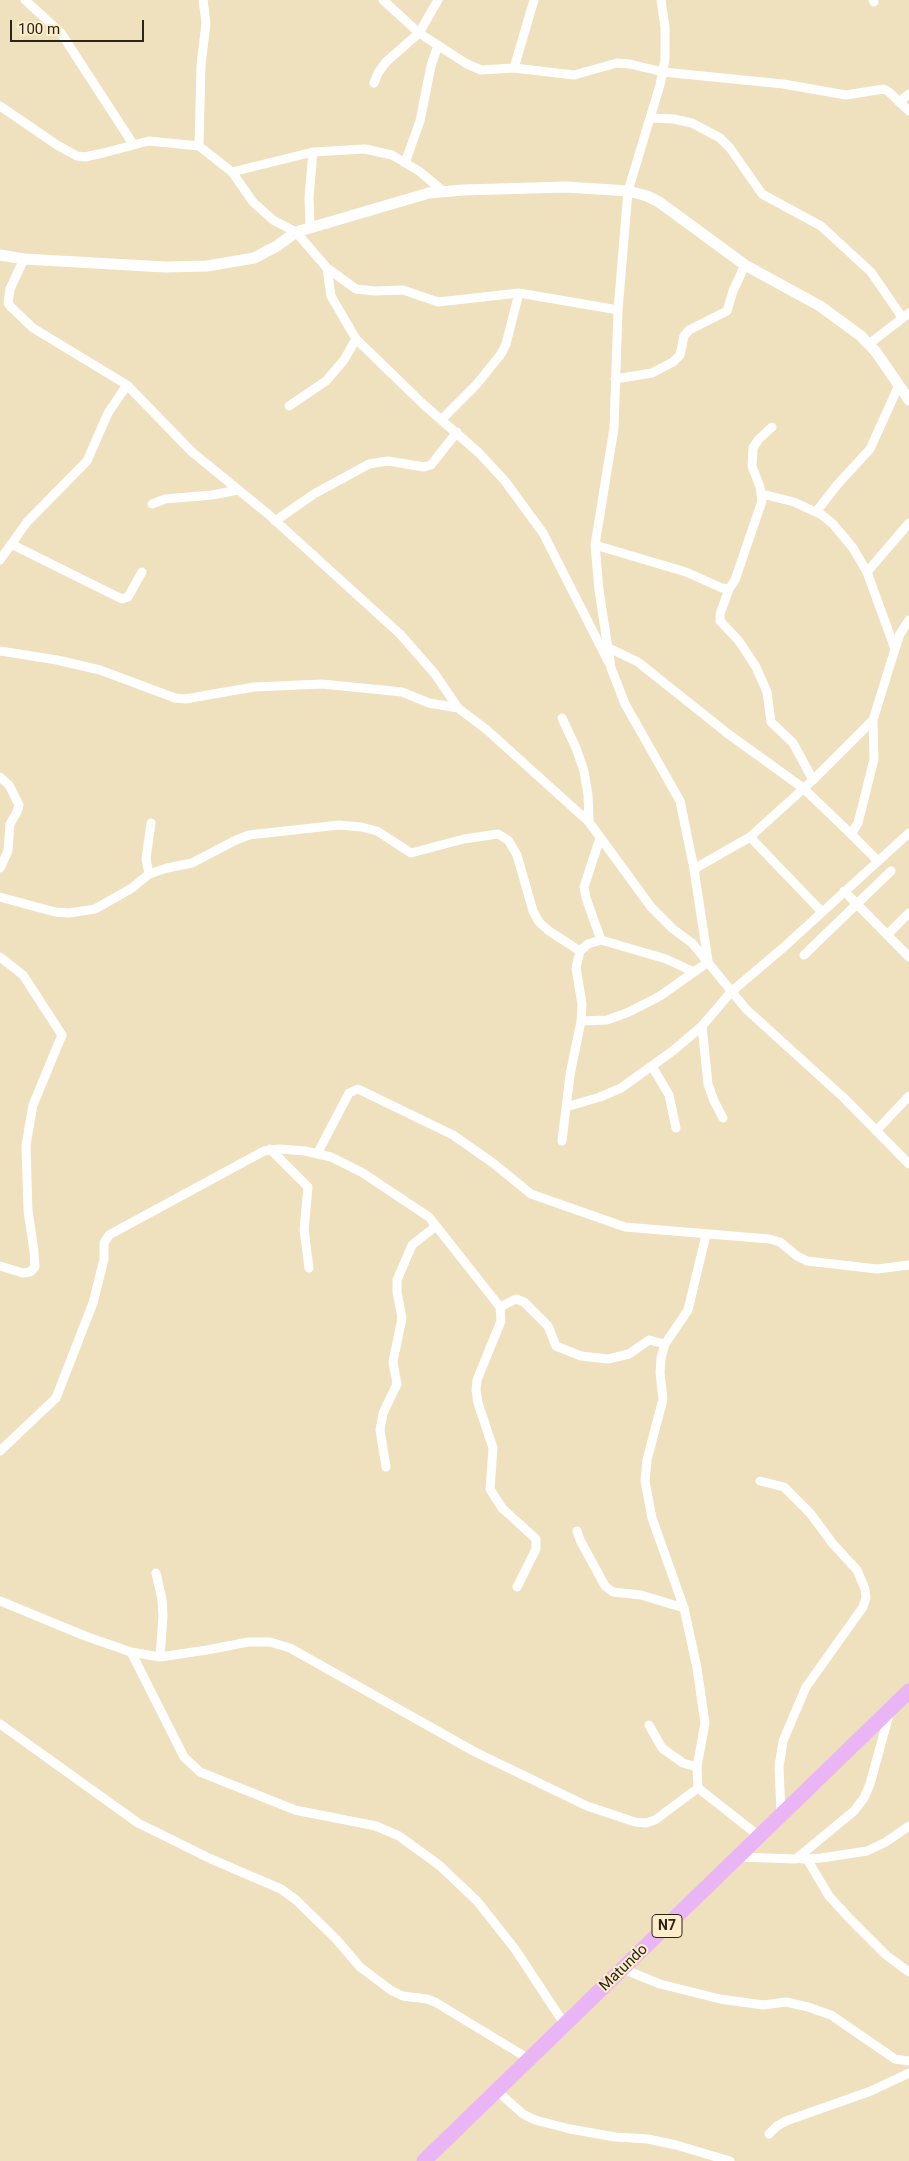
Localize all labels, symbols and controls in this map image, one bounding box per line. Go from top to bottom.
scale bar [12,10,146,42]
text: 100 m [18,20,60,38]
road number: N7 [652,1914,682,1938]
street label: Matundo [596,1941,652,1995]

